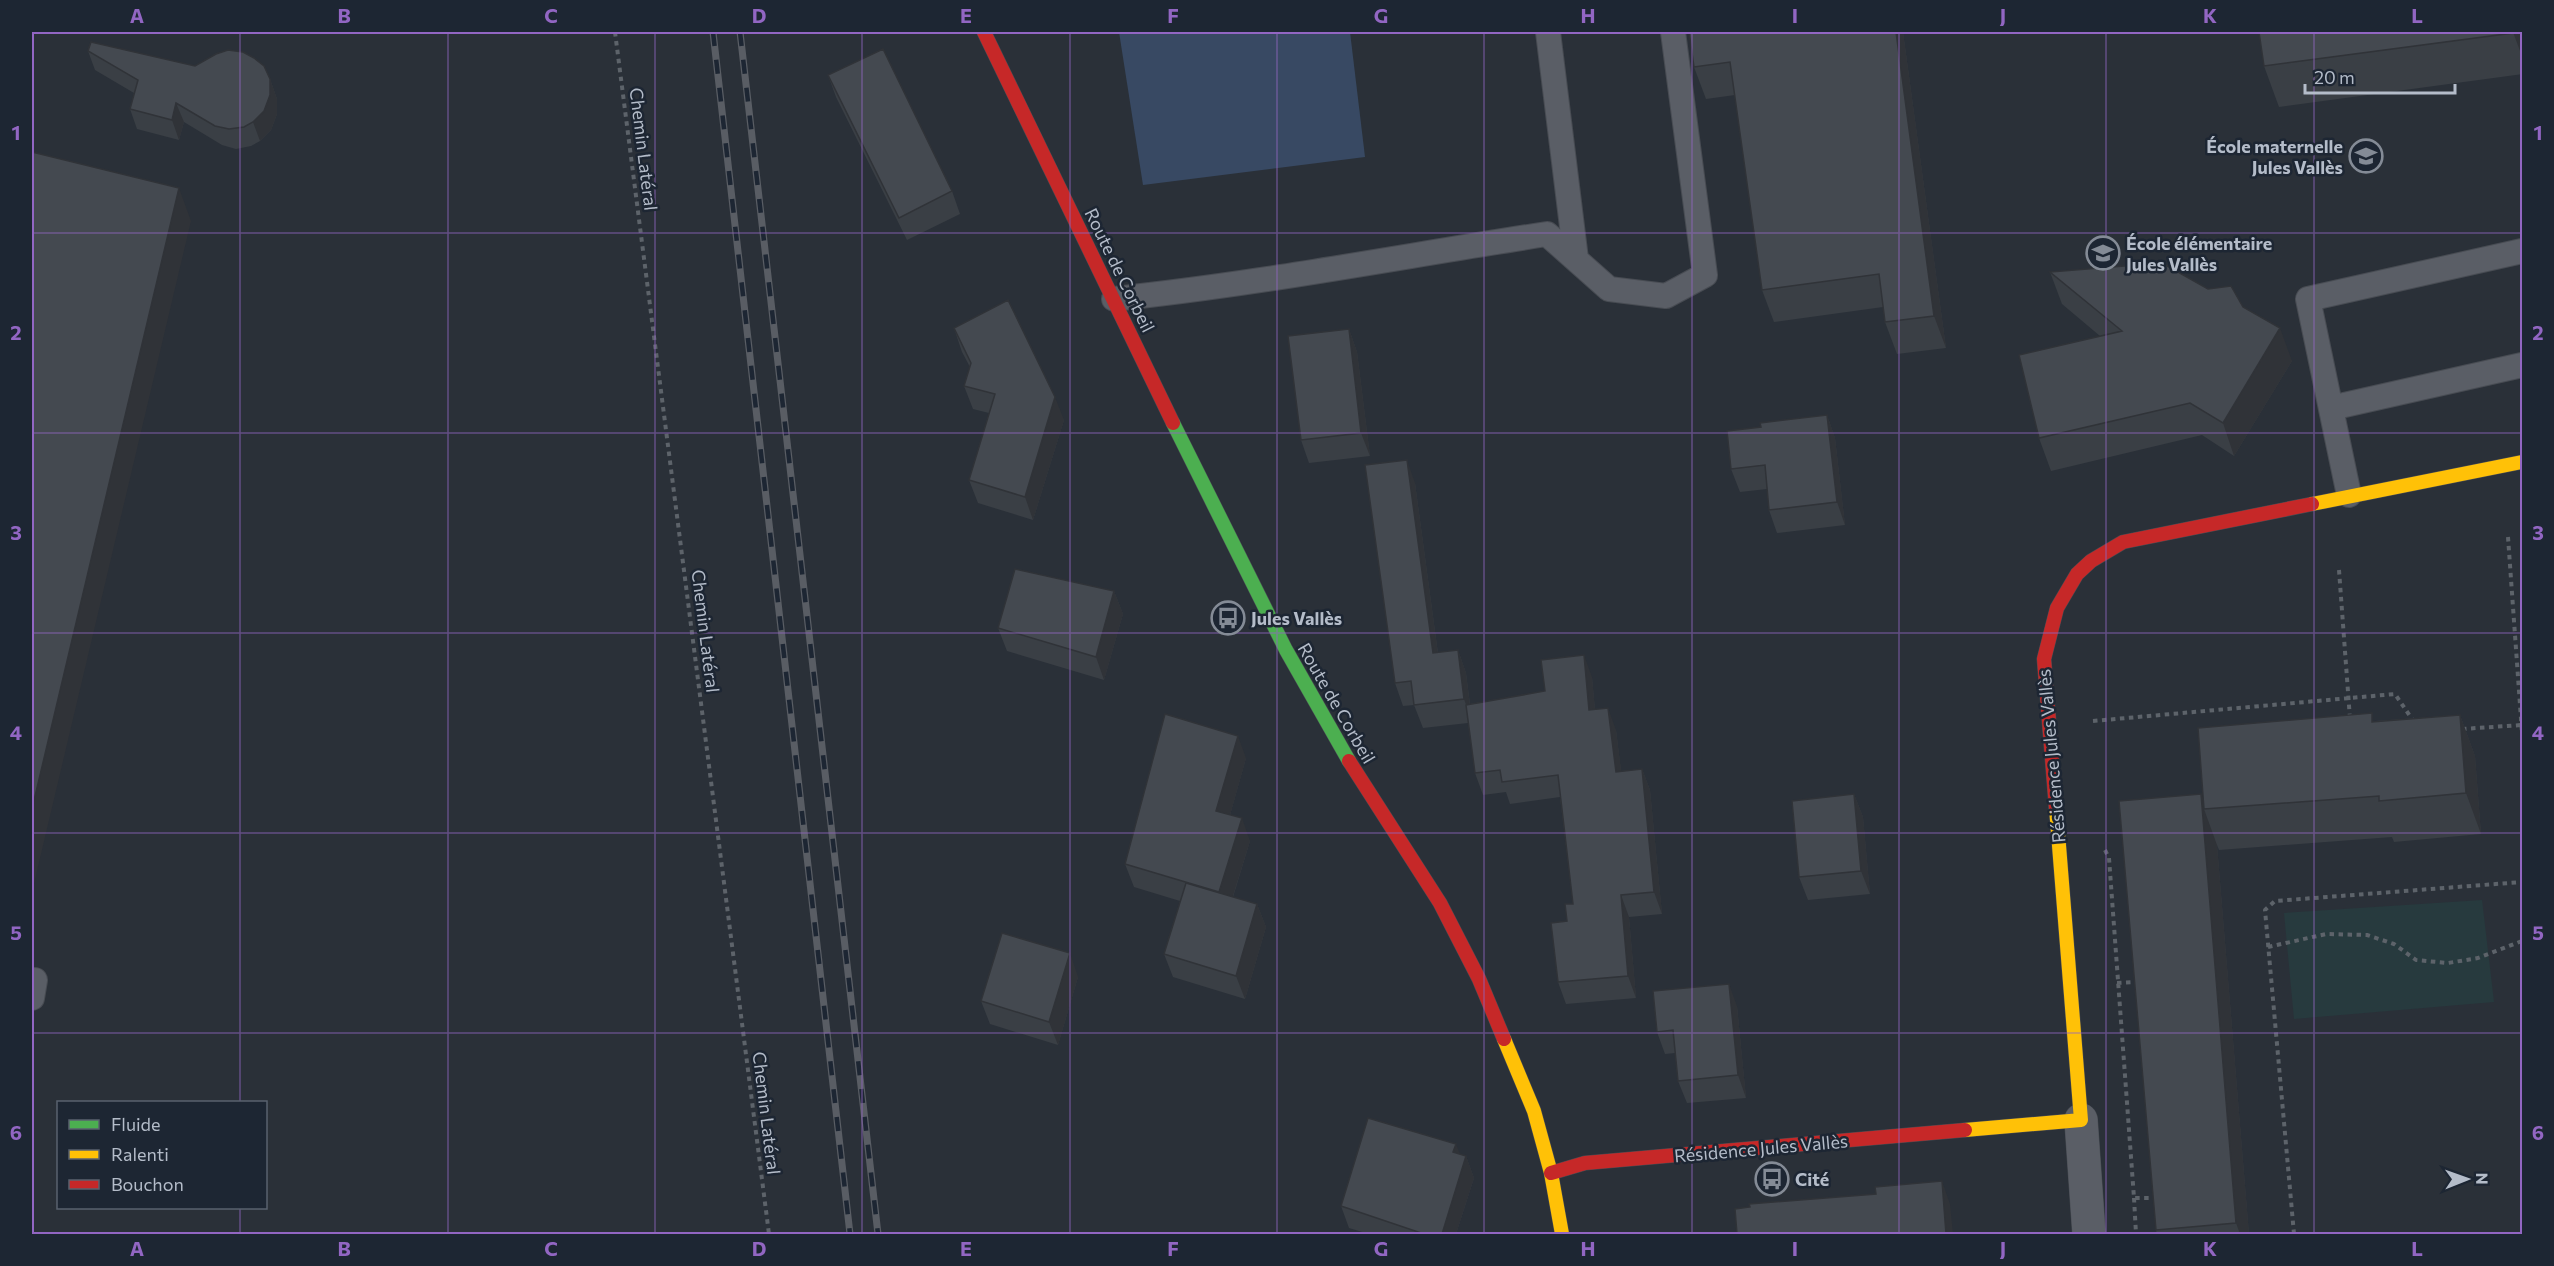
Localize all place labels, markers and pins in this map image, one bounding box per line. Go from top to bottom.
place label: École maternelle Jules Vallès [2206,135,2343,178]
school or university icon: École maternelle Jules Vallès [2348,138,2384,174]
place label: École élémentaire Jules Vallès [2126,232,2272,275]
school or university icon: École élémentaire Jules Vallès [2085,235,2121,271]
bus stop icon: Jules Vallès [1210,600,1246,636]
place label: Jules Vallès [1251,607,1342,629]
bus stop icon: Cité [1754,1161,1790,1197]
place label: Cité [1795,1168,1829,1190]

